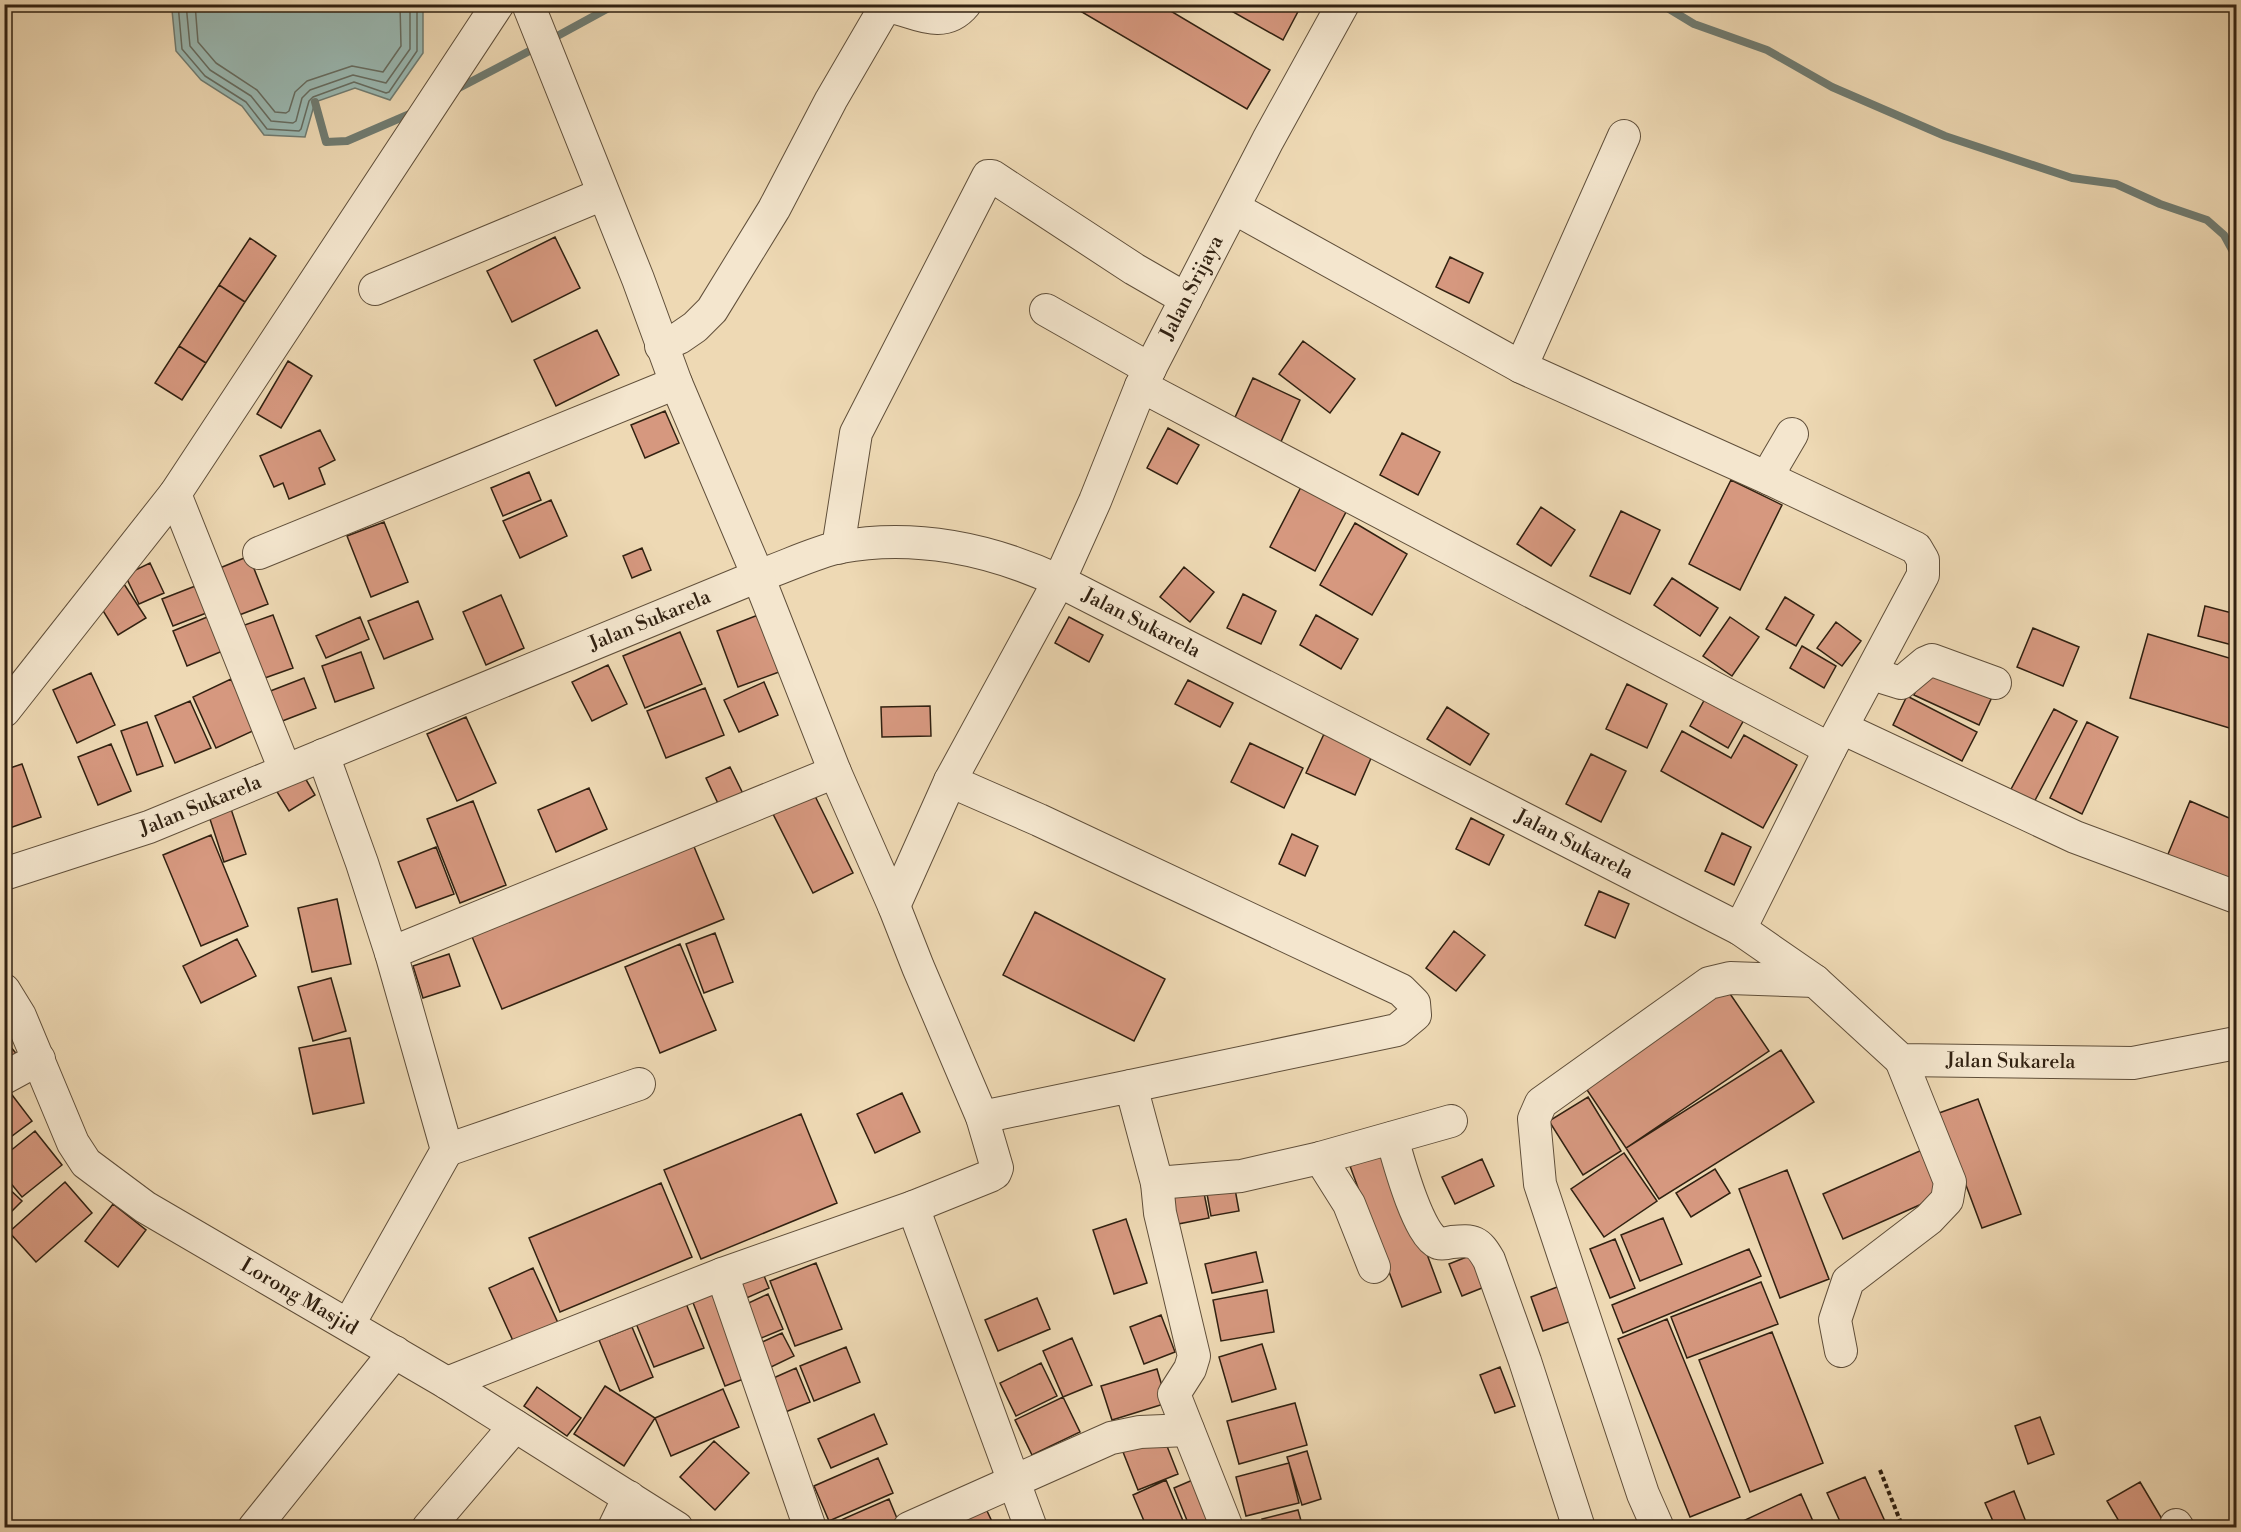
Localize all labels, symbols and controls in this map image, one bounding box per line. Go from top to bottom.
street label: Jalan Srijaya [1154,231,1229,345]
street label: Jalan Sukarela [1077,582,1206,664]
street label: Jalan Sukarela [584,584,715,657]
street label: Jalan Sukarela [135,769,266,842]
street label: Jalan Sukarela [1510,803,1638,885]
street label: Jalan Sukarela [1945,1048,2077,1075]
street label: Lorong Masjid [236,1253,363,1341]

